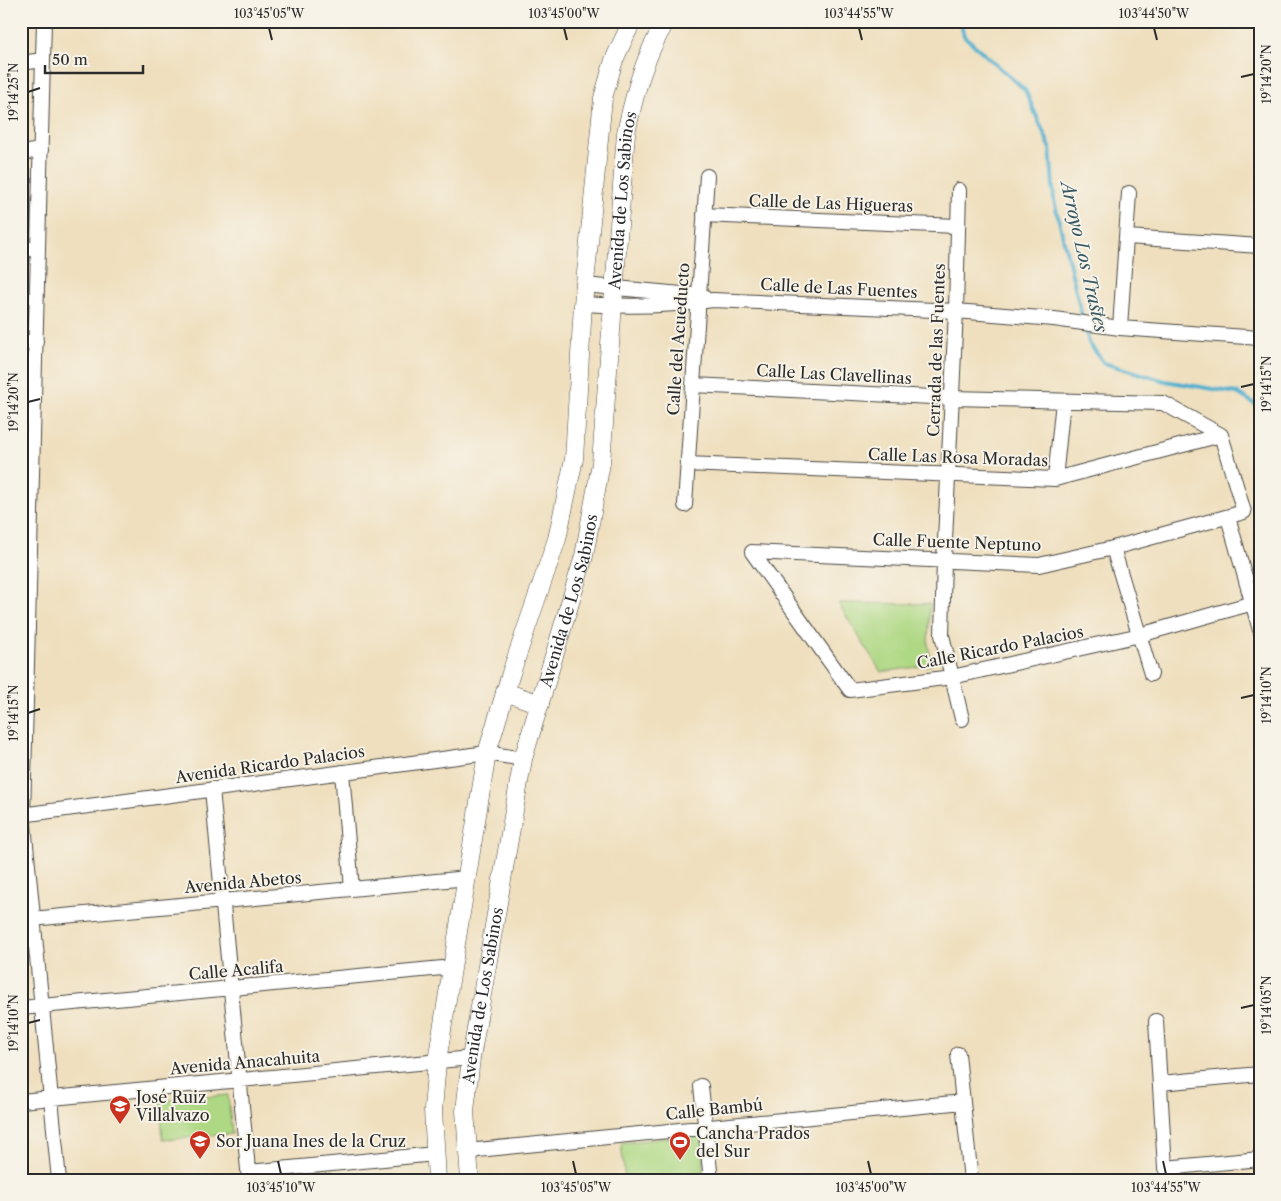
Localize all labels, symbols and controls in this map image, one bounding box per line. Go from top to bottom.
text: 103°45'05"W [234,6,305,21]
text: 103°45'00"W [528,6,600,21]
text: 103°44'55"W [824,6,895,21]
text: 103°44'50"W [1119,6,1190,21]
scale bar [45,42,142,74]
text: 19°14'20"N [1259,44,1274,104]
text: 50 m [52,50,88,69]
text: 19°14'25"N [6,63,21,121]
street label: Avenida de Los Sabinos [604,109,641,291]
water label: Arroyo Los Trastes [1055,176,1112,335]
street label: Calle de Las Higueras [748,190,914,216]
street label: Calle del Acueducto [663,262,693,416]
street label: Cerrada de las Fuentes [923,263,949,437]
street label: Calle de Las Fuentes [760,274,918,302]
text: 19°14'15"N [1259,356,1274,412]
street label: Calle Las Clavellinas [756,360,912,388]
text: 19°14'20"N [6,372,21,432]
street label: Calle Las Rosa Moradas [868,444,1049,470]
street label: Avenida de Los Sabinos [535,512,601,691]
street label: Calle Fuente Neptuno [872,529,1042,555]
street label: Calle Ricardo Palacios [915,621,1085,673]
text: 19°14'10"N [1259,666,1274,724]
text: 19°14'15"N [6,685,21,741]
street label: Avenida Ricardo Palacios [173,741,366,787]
street label: Avenida Abetos [183,867,302,897]
street label: Avenida de Los Sabinos [458,906,507,1086]
street label: Calle Acalifa [188,956,285,984]
text: 19°14'05"N [1259,975,1274,1034]
text: 19°14'10"N [6,994,21,1052]
street label: Avenida Anacahuita [168,1045,321,1079]
place label: José Ruiz Villalvazo [133,1087,210,1125]
school or university icon: José Ruiz Villalvazo [108,1094,132,1125]
street label: Calle Bambú [665,1094,764,1124]
place label: Cancha Prados del Sur [696,1123,810,1161]
school or university icon: Sor Juana Ines de la Cruz [188,1129,212,1160]
sports icon: Cancha Prados del Sur [668,1130,692,1161]
place label: Sor Juana Ines de la Cruz [216,1131,406,1151]
text: 103°45'10"W [247,1180,316,1195]
text: 103°45'05"W [541,1180,612,1195]
text: 103°45'00"W [835,1180,907,1195]
text: 103°44'55"W [1131,1180,1202,1195]

